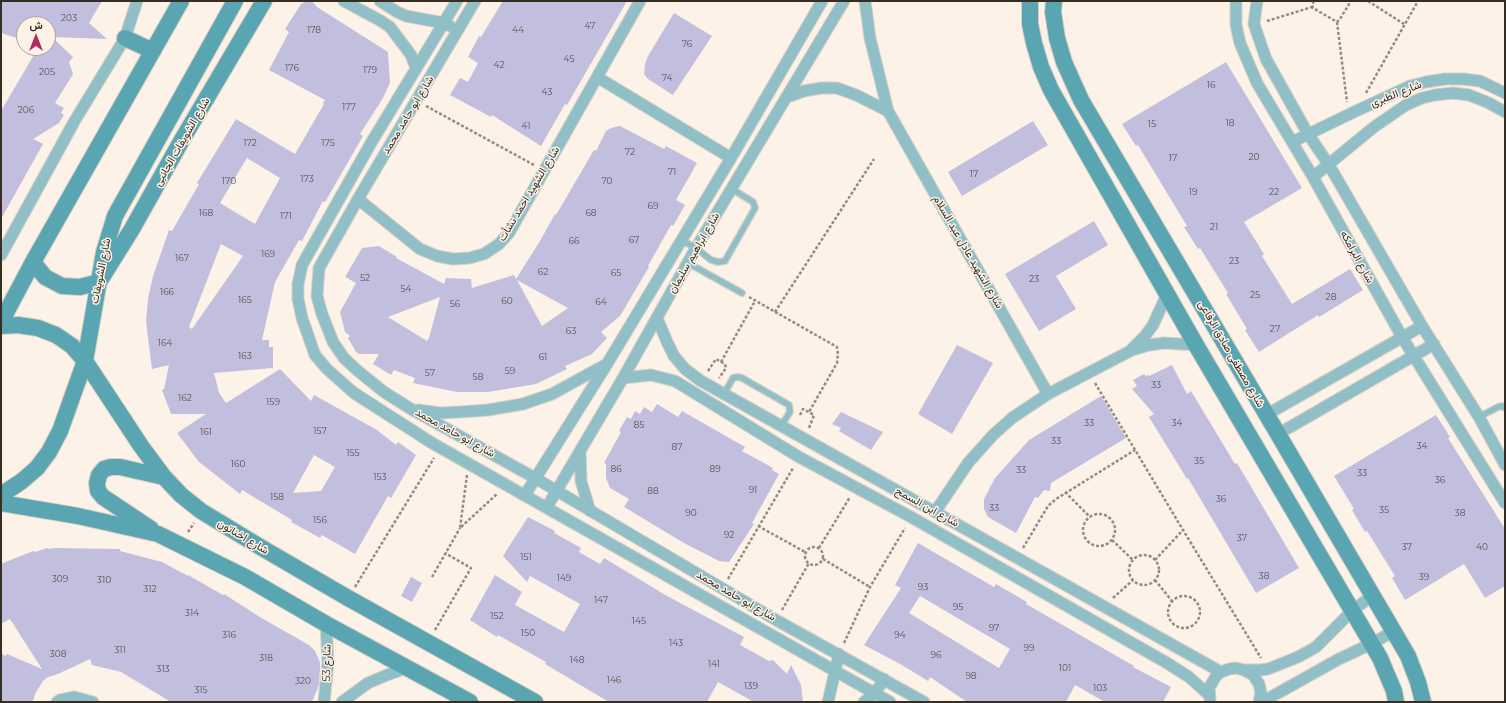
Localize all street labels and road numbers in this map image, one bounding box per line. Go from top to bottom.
street label: شارع ابو حامد محمد [379,73,437,157]
street label: شارع الطبرى [1369,78,1423,110]
street label: شارع الشويفات الجانبى [151,95,213,189]
street label: شارع الشهيد احمد نشأت [496,144,562,244]
street label: شارع الشهيد عادل عبد السلام [930,193,1006,311]
street label: شارع ابراهيم سليمان [666,210,722,296]
street label: شارع البرامكه [1337,229,1377,285]
street label: شارع الشويفات [88,237,114,305]
street label: شارع مصطفى صادق الرفاعى [1195,298,1267,410]
street label: شارع ابو حامد محمد [413,406,497,460]
street label: شارع ابن السمح [893,484,961,530]
street label: شارع اخناتون [215,517,271,557]
street label: شارع ابو حامد محمد [694,568,778,624]
street label: شارع 53 [320,644,334,682]

